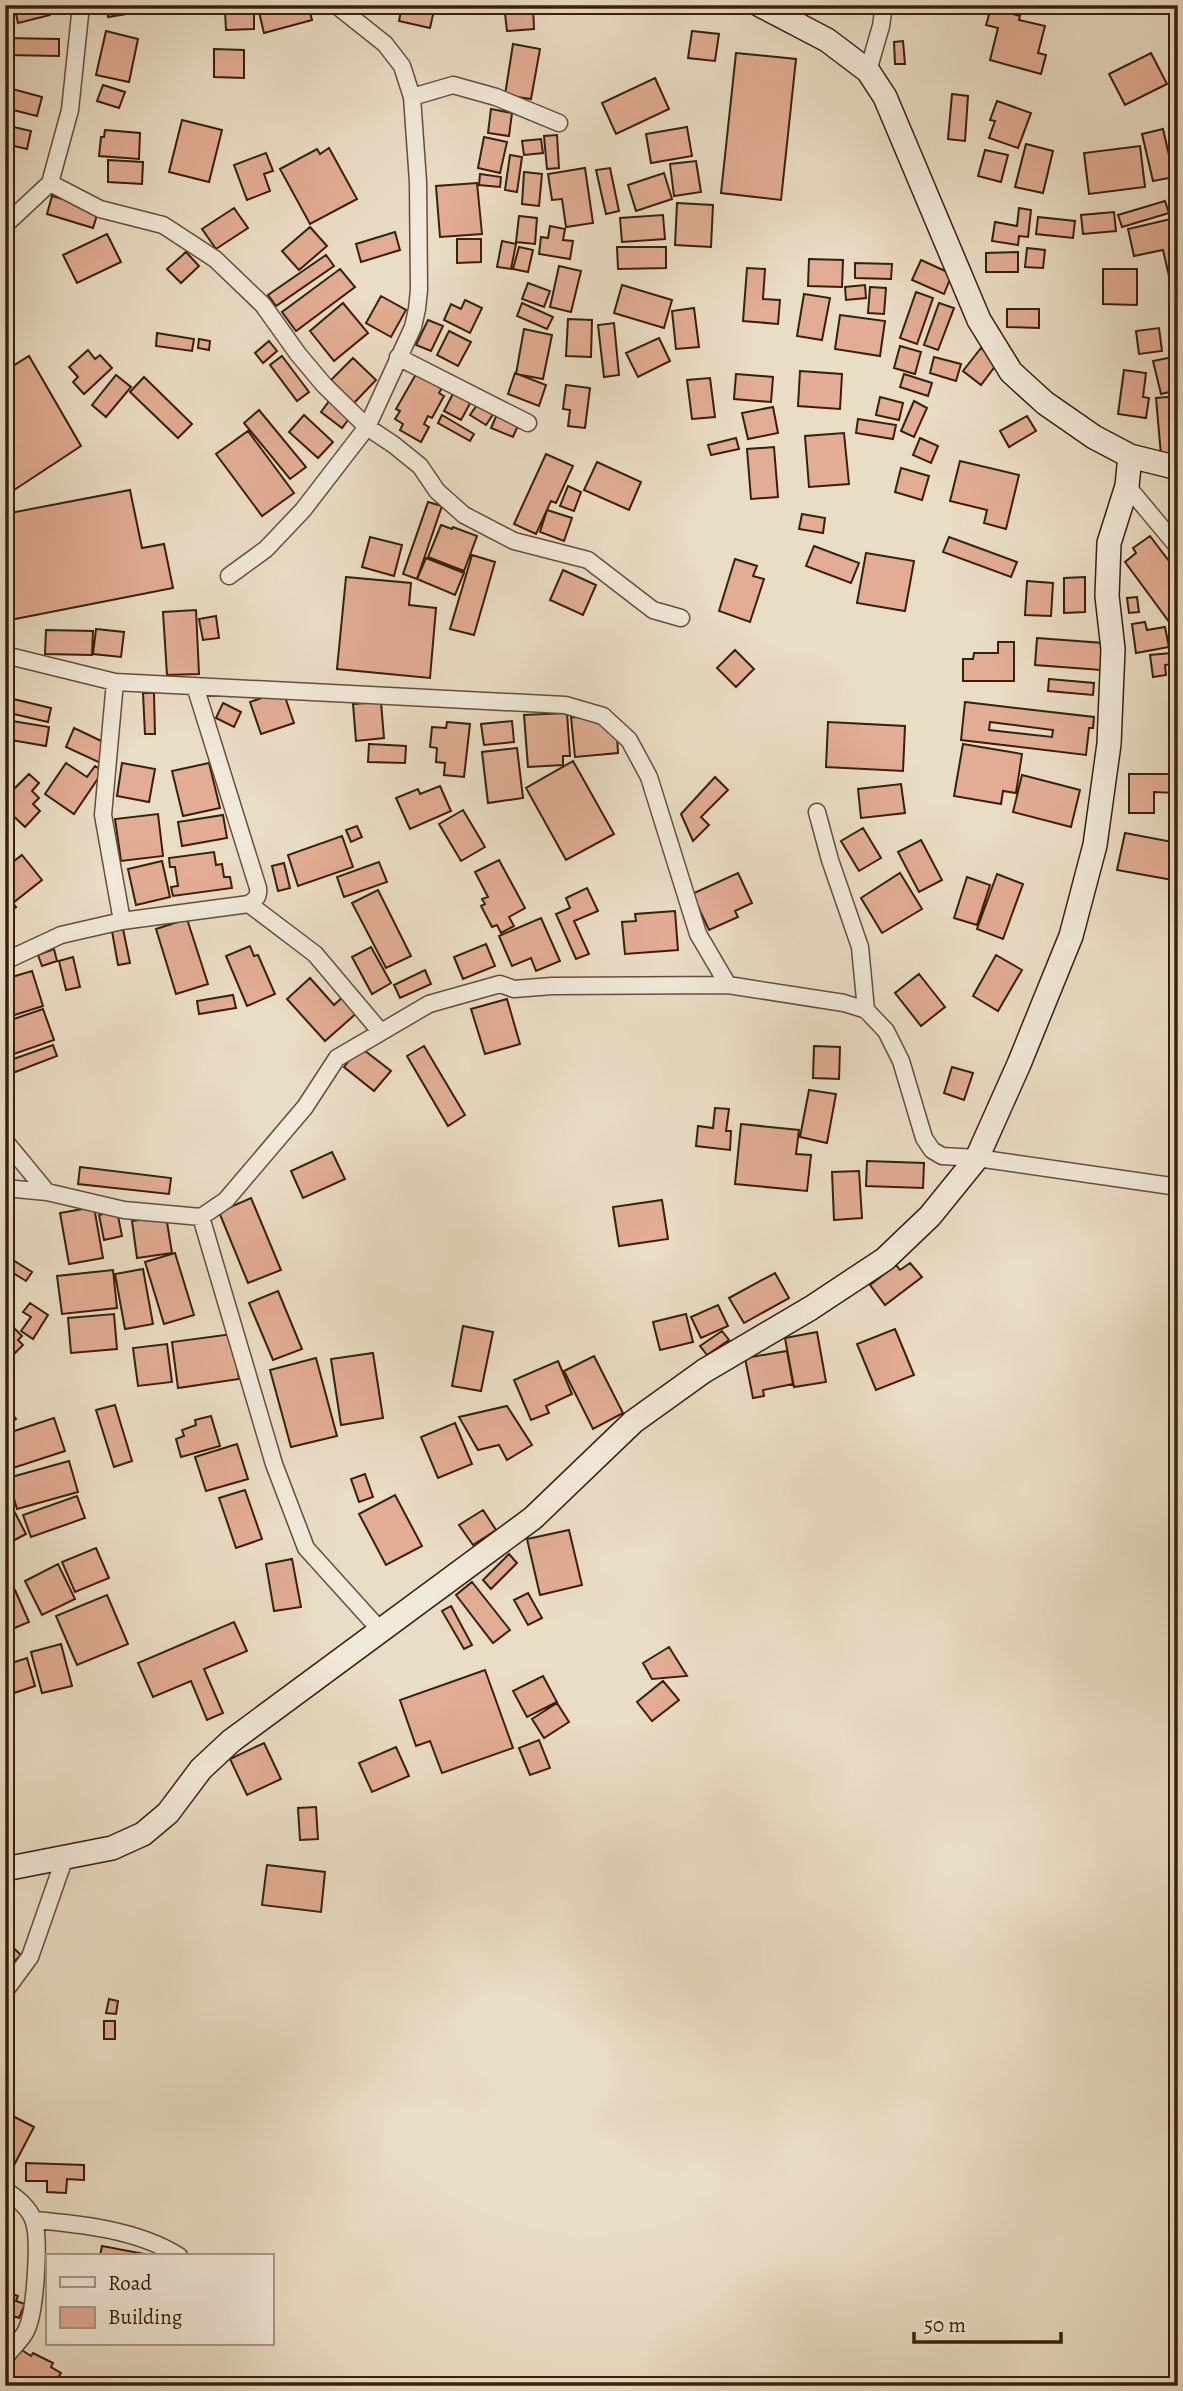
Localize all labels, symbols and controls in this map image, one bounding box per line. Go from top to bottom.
legend [46,2254,273,2346]
text: Road [108,2269,152,2297]
scale bar [914,2300,1060,2344]
text: Building [108,2303,183,2331]
text: 50 m [924,2311,966,2339]

